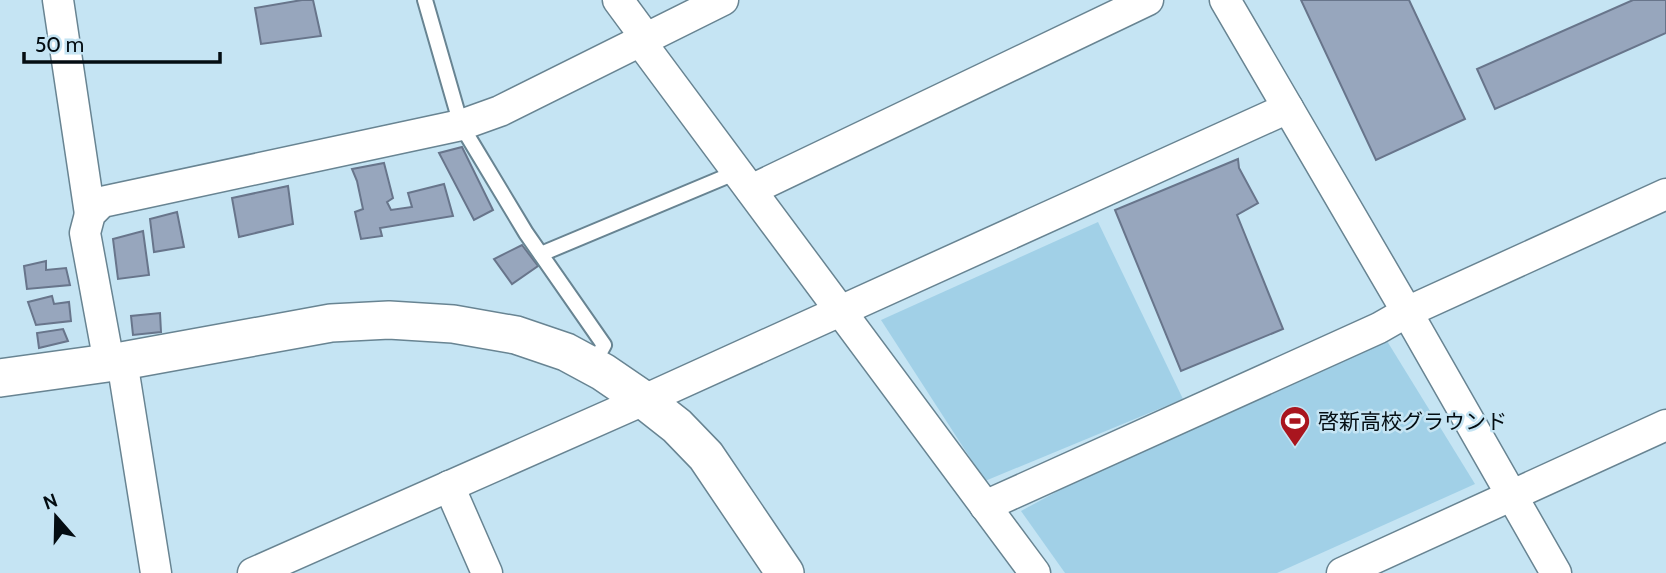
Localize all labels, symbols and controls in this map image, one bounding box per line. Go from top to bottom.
scale bar [24,21,220,65]
text: 50 m [35,32,84,57]
sports icon: 啓新高校グラウンド [1278,404,1312,448]
place label: 啓新高校グラウンド [1318,409,1507,434]
north arrow [21,482,91,552]
text: N [40,488,61,515]

